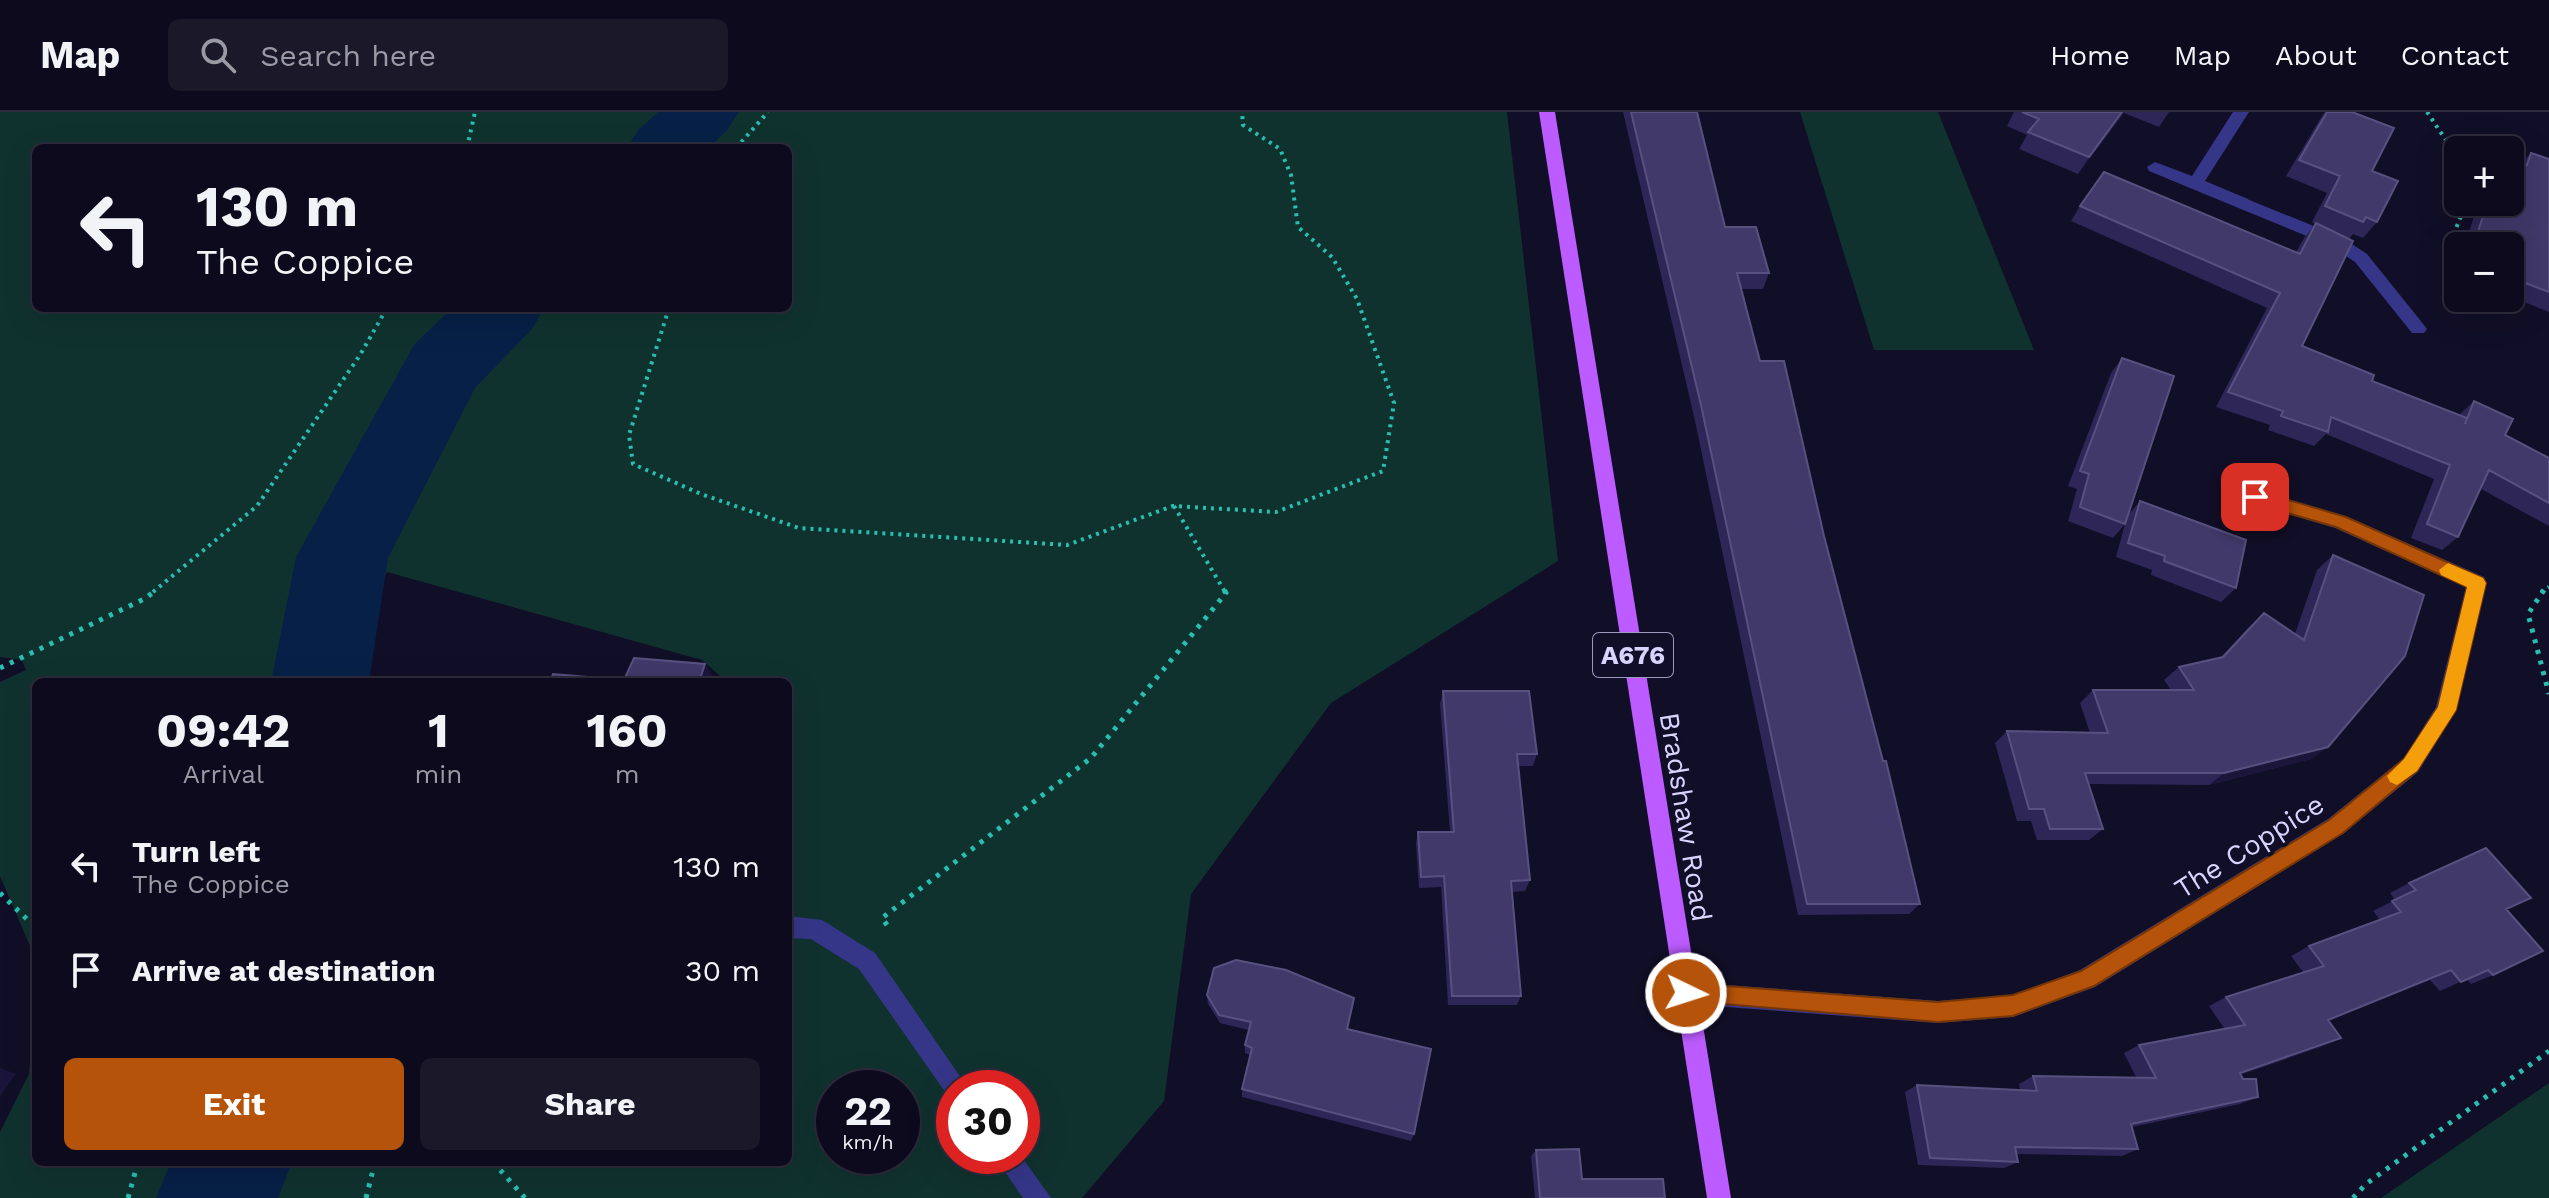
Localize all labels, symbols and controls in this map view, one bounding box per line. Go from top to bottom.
search box [168,19,728,91]
text: Map [40,33,120,77]
icon: search [196,33,240,77]
text: Search here [260,38,436,73]
text: Home [2050,39,2130,72]
text: Map [2174,39,2231,72]
text: About [2275,39,2357,72]
text: Contact [2401,39,2509,72]
map controls [2444,136,2524,312]
button: + [2444,136,2524,216]
text: 130 m [196,174,358,240]
icon: left [64,176,168,280]
button: − [2444,232,2524,312]
text: The Coppice [196,241,414,283]
pin [2221,463,2289,531]
icon: arrive [2233,475,2277,519]
road number: A676 [1593,633,1673,677]
text: 09:42 [156,702,290,759]
text: 1 [428,702,449,759]
text: 160 [587,702,668,759]
street label: Bradshaw Road [1653,710,1718,924]
text: Arrival [183,759,264,789]
text: min [415,759,462,789]
text: m [615,759,640,789]
street label: The Coppice [2169,787,2330,905]
text: Turn left [132,834,260,869]
icon: left [64,844,108,888]
text: 130 m [673,849,760,884]
text: The Coppice [132,869,290,899]
icon: arrive [64,948,108,992]
position arrow [1644,951,1728,1035]
text: Arrive at destination [132,953,436,988]
text: 30 m [685,953,760,988]
button: Exit [64,1058,404,1150]
button: Share [420,1058,760,1150]
speed limit sign: 30 [936,1070,1040,1174]
text: 22 [844,1088,892,1135]
text: km/h [842,1130,894,1154]

